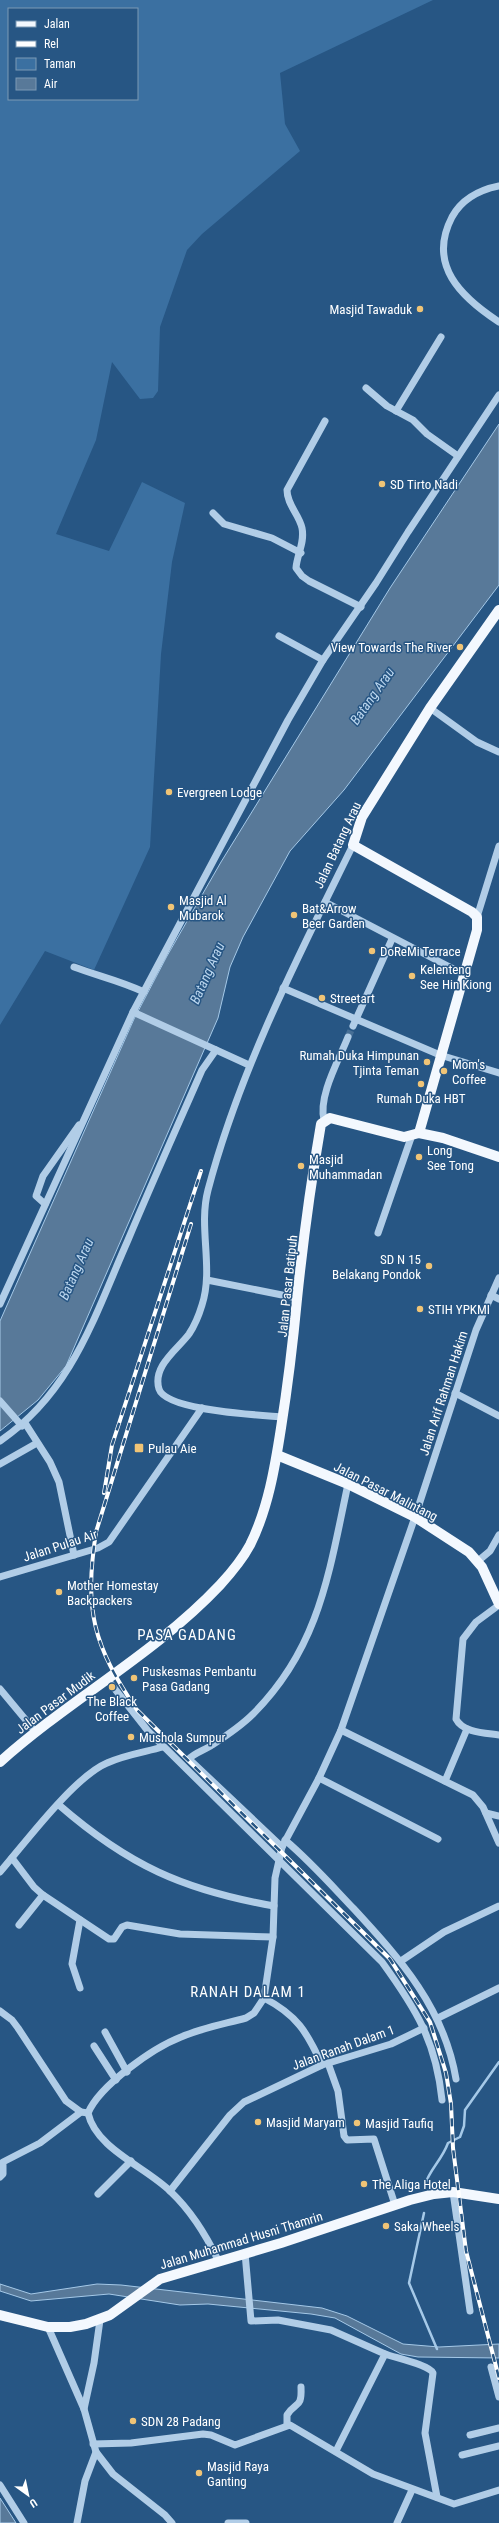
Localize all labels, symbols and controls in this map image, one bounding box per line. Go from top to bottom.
legend [8,8,138,100]
text: Jalan [44,17,70,31]
text: Rel [44,37,59,51]
text: Taman [44,57,76,71]
text: Air [44,77,58,91]
place label: Masjid Tawaduk [329,302,412,317]
marker: Masjid Tawaduk [415,304,425,314]
place label: SD Tirto Nadi [390,477,458,492]
marker: SD Tirto Nadi [377,479,387,489]
place label: View Towards The River [331,640,452,655]
marker: View Towards The River [455,642,465,652]
water label: Batang Arau [347,664,398,727]
place label: Evergreen Lodge [177,785,262,800]
marker: Evergreen Lodge [164,787,174,797]
street label: Jalan Batang Arau [311,800,364,891]
place label: Masjid Al Mubarok [179,893,227,923]
place label: Bat&Arrow Beer Garden [302,901,365,931]
marker: Masjid Al Mubarok [166,902,176,912]
marker: Bat&Arrow Beer Garden [289,910,299,920]
water label: Batang Arau [186,939,228,1006]
place label: DoReMi Terrace [380,944,461,959]
marker: DoReMi Terrace [367,946,377,956]
place label: Kelenteng See Hin Kiong [420,962,492,992]
marker: Kelenteng See Hin Kiong [407,971,417,981]
place label: Streetart [330,991,375,1006]
marker: Streetart [317,993,327,1003]
place label: Rumah Duka Himpunan Tjinta Teman [299,1048,419,1078]
marker: Rumah Duka Himpunan Tjinta Teman [422,1057,432,1067]
place label: Mom's Coffee [452,1057,486,1087]
marker: Mom's Coffee [439,1066,449,1076]
marker: Rumah Duka HBT [416,1079,426,1089]
place label: Rumah Duka HBT [377,1091,466,1106]
place label: Long See Tong [427,1143,474,1173]
place label: Masjid Muhammadan [309,1152,382,1182]
marker: Long See Tong [414,1152,424,1162]
marker: Masjid Muhammadan [296,1161,306,1171]
street label: Jalan Pasar Batipuh [275,1234,300,1338]
water label: Batang Arau [55,1235,97,1302]
place label: SD N 15 Belakang Pondok [332,1252,421,1282]
marker: SD N 15 Belakang Pondok [424,1261,434,1271]
place label: STIH YPKMI [428,1302,490,1317]
marker: STIH YPKMI [415,1304,425,1314]
street label: Jalan Arif Rahman Hakim [416,1329,471,1457]
place label: Pulau Aie [148,1441,197,1456]
marker: Pulau Aie [133,1442,145,1454]
street label: Jalan Pasar Malintang [331,1459,440,1524]
street label: Jalan Pulau Air [21,1526,99,1565]
place label: Mother Homestay Backpackers [67,1578,159,1608]
marker: Mother Homestay Backpackers [54,1587,64,1597]
district label: PASA GADANG [137,1626,237,1644]
place label: Puskesmas Pembantu Pasa Gadang [142,1664,256,1694]
street label: Jalan Pasar Mudik [13,1668,98,1737]
marker: Puskesmas Pembantu Pasa Gadang [129,1673,139,1683]
marker: The Black Coffee [107,1682,117,1692]
place label: The Black Coffee [87,1694,137,1724]
place label: Mushola Sumpur [139,1730,226,1745]
marker: Mushola Sumpur [126,1732,136,1742]
district label: RANAH DALAM 1 [190,1983,306,2001]
street label: Jalan Ranah Dalam 1 [290,2022,396,2073]
place label: Masjid Maryam [266,2115,345,2130]
place label: Masjid Taufiq [365,2116,434,2131]
marker: Masjid Maryam [253,2117,263,2127]
marker: Masjid Taufiq [352,2118,362,2128]
place label: The Aliga Hotel [372,2177,451,2192]
marker: The Aliga Hotel [359,2179,369,2189]
street label: Jalan Muhammad Husni Thamrin [158,2209,324,2272]
place label: Saka Wheels [394,2219,459,2234]
marker: Saka Wheels [381,2221,391,2231]
place label: SDN 28 Padang [141,2414,221,2429]
marker: SDN 28 Padang [128,2416,138,2426]
place label: Masjid Raya Ganting [207,2459,269,2489]
marker: Masjid Raya Ganting [194,2468,204,2478]
north arrow [8,2475,48,2515]
text: U [27,2496,39,2510]

